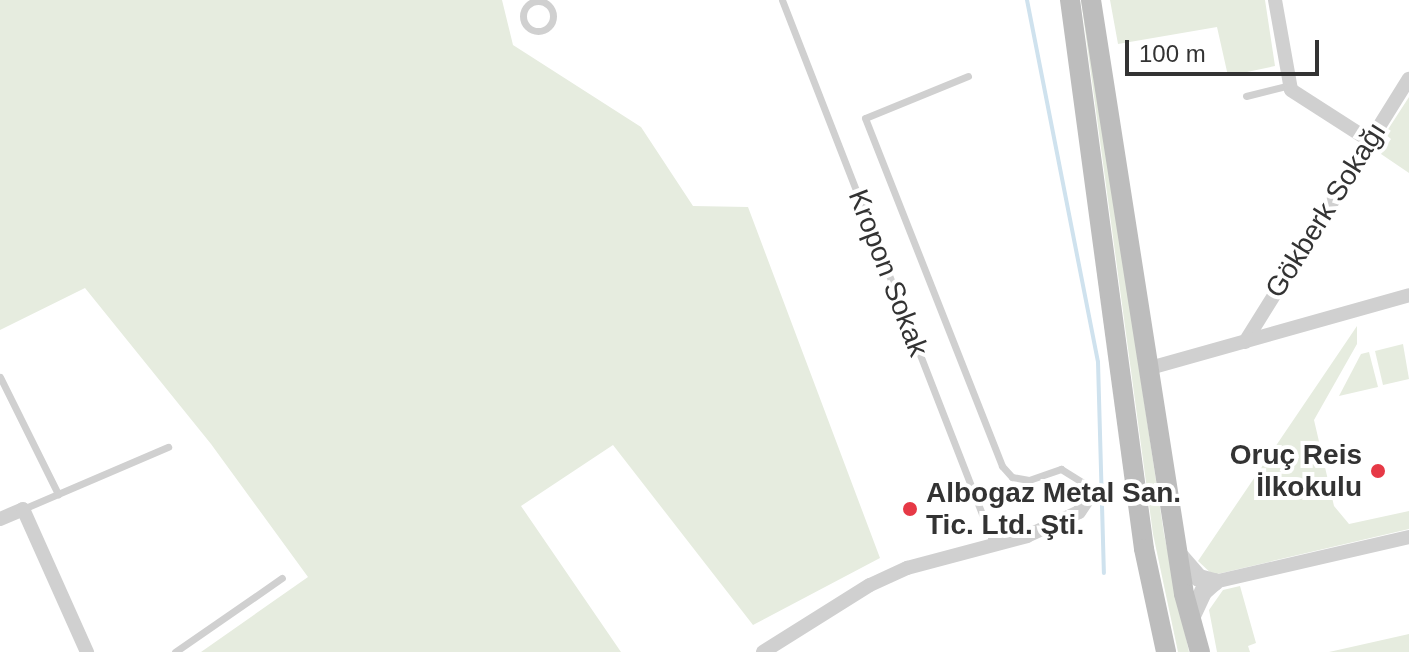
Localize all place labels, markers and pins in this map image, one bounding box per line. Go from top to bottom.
place label: Oruç Reis İlkokulu [1230,438,1362,504]
marker: Oruç Reis İlkokulu [1369,462,1387,480]
place label: Albogaz Metal San. Tic. Ltd. Şti. [926,476,1181,542]
marker: Albogaz Metal San. Tic. Ltd. Şti. [901,500,919,518]

